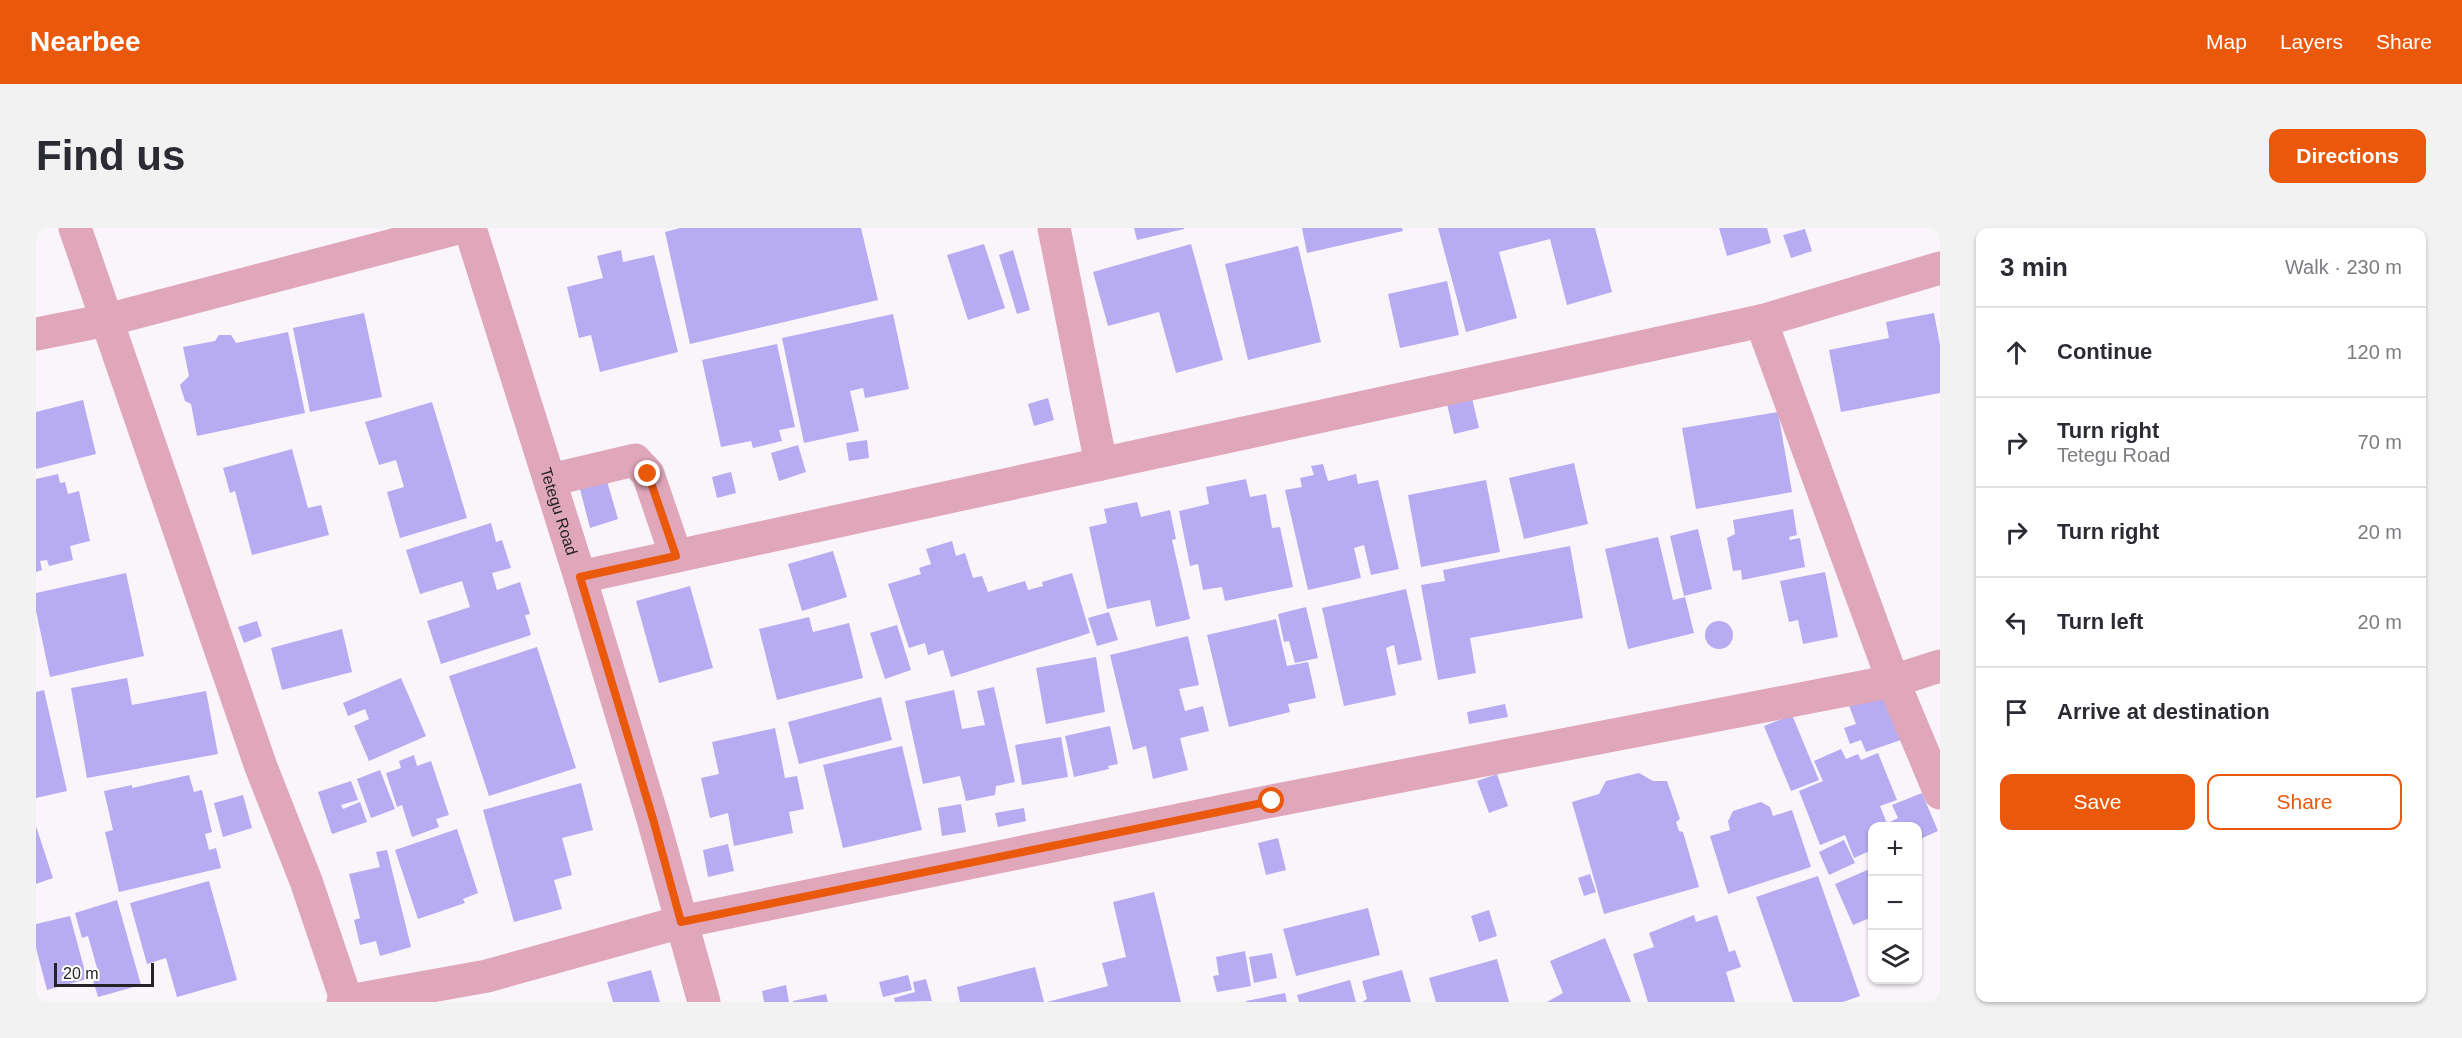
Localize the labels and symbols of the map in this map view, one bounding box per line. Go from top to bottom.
route end [634,460,660,486]
street label: Tetegu Road [537,466,581,557]
route start [1258,787,1284,813]
scale bar [54,960,154,988]

